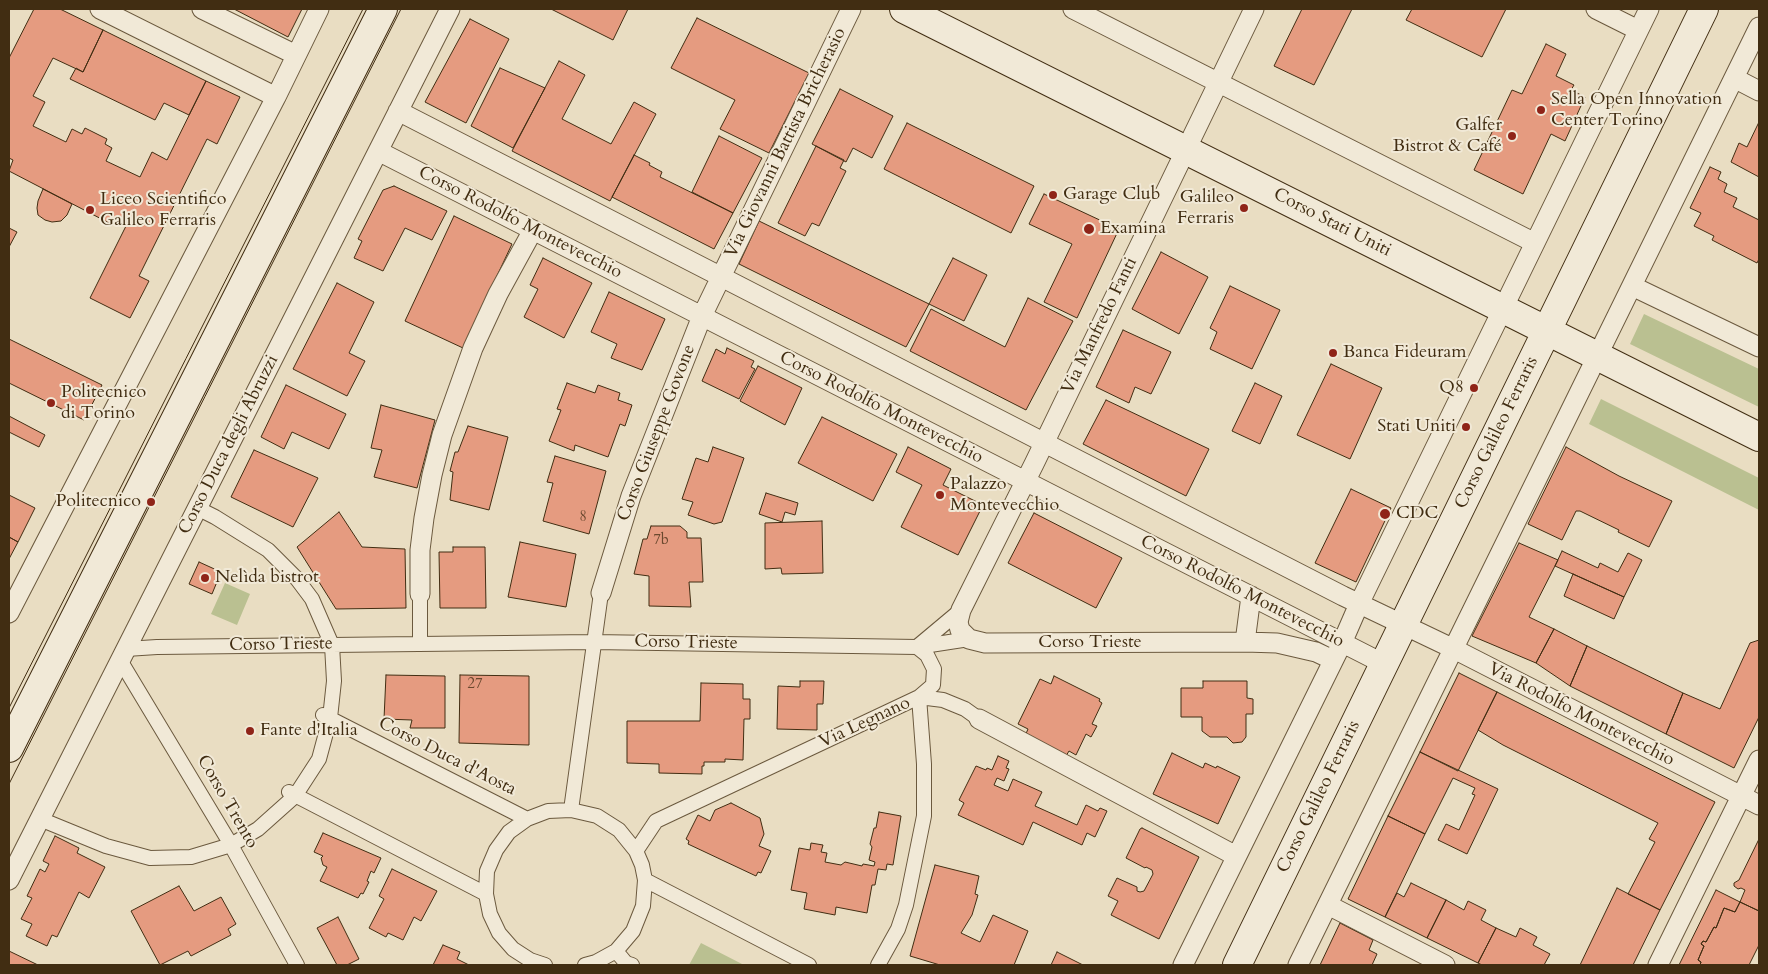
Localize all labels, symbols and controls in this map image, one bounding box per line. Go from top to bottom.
street label: Via Giovanni Battista Bricherasio [721,24,851,262]
place label: Sella Open Innovation Center Torino [1551,89,1722,132]
marker: Sella Open Innovation Center Torino [1535,104,1547,116]
place label: Galfer Bistrot & Café [1393,115,1502,158]
marker: Galfer Bistrot & Café [1506,130,1518,142]
street label: Corso Rodolfo Montevecchio [414,162,626,284]
place label: Garage Club [1063,184,1160,206]
street label: Corso Stati Uniti [1269,184,1395,262]
place label: Galileo Ferraris [1177,187,1234,230]
place label: Liceo Scientifico Galileo Ferraris [100,189,226,232]
marker: Garage Club [1047,189,1059,201]
marker: Galileo Ferraris [1238,202,1250,214]
marker: Liceo Scientifico Galileo Ferraris [84,204,96,216]
place label: Examina [1100,218,1166,240]
marker: Examina [1082,222,1096,236]
street label: Via Manfredo Fanti [1058,254,1142,398]
street label: Corso Giuseppe Govone [613,342,701,524]
place label: Banca Fideuram [1343,342,1467,364]
street label: Corso Rodolfo Montevecchio [775,347,987,469]
marker: Banca Fideuram [1327,347,1339,359]
street label: Corso Duca degli Abruzzi [174,352,284,538]
street label: Corso Galileo Ferraris [1451,353,1543,513]
place label: Q8 [1439,377,1464,399]
place label: Politecnico di Torino [61,382,146,424]
marker: Q8 [1468,382,1480,394]
marker: Politecnico di Torino [45,397,57,409]
place label: Stati Uniti [1377,416,1456,438]
marker: Stati Uniti [1460,421,1472,433]
place label: Palazzo Montevecchio [950,474,1059,516]
marker: Palazzo Montevecchio [934,489,946,501]
place label: Politecnico [56,491,141,513]
marker: Politecnico [145,496,157,508]
place label: CDC [1396,503,1438,525]
marker: CDC [1378,507,1392,521]
house number: 8 [579,509,587,527]
street label: Corso Rodolfo Montevecchio [1136,531,1348,653]
house number: 7b [653,532,669,550]
place label: Nelìda bistrot [215,567,319,589]
marker: Nelìda bistrot [199,572,211,584]
street label: Corso Trieste [634,631,738,655]
street label: Corso Trieste [1038,632,1142,654]
street label: Corso Trieste [229,633,333,657]
street label: Via Rodolfo Montevecchio [1484,659,1678,771]
house number: 27 [467,676,483,694]
street label: Via Legnano [816,692,914,754]
street label: Corso Duca d'Aosta [375,713,519,801]
street label: Corso Galileo Ferraris [1273,717,1365,877]
place label: Fante d'Italia [260,720,358,742]
marker: Fante d'Italia [244,725,256,737]
street label: Corso Trento [192,751,262,853]

